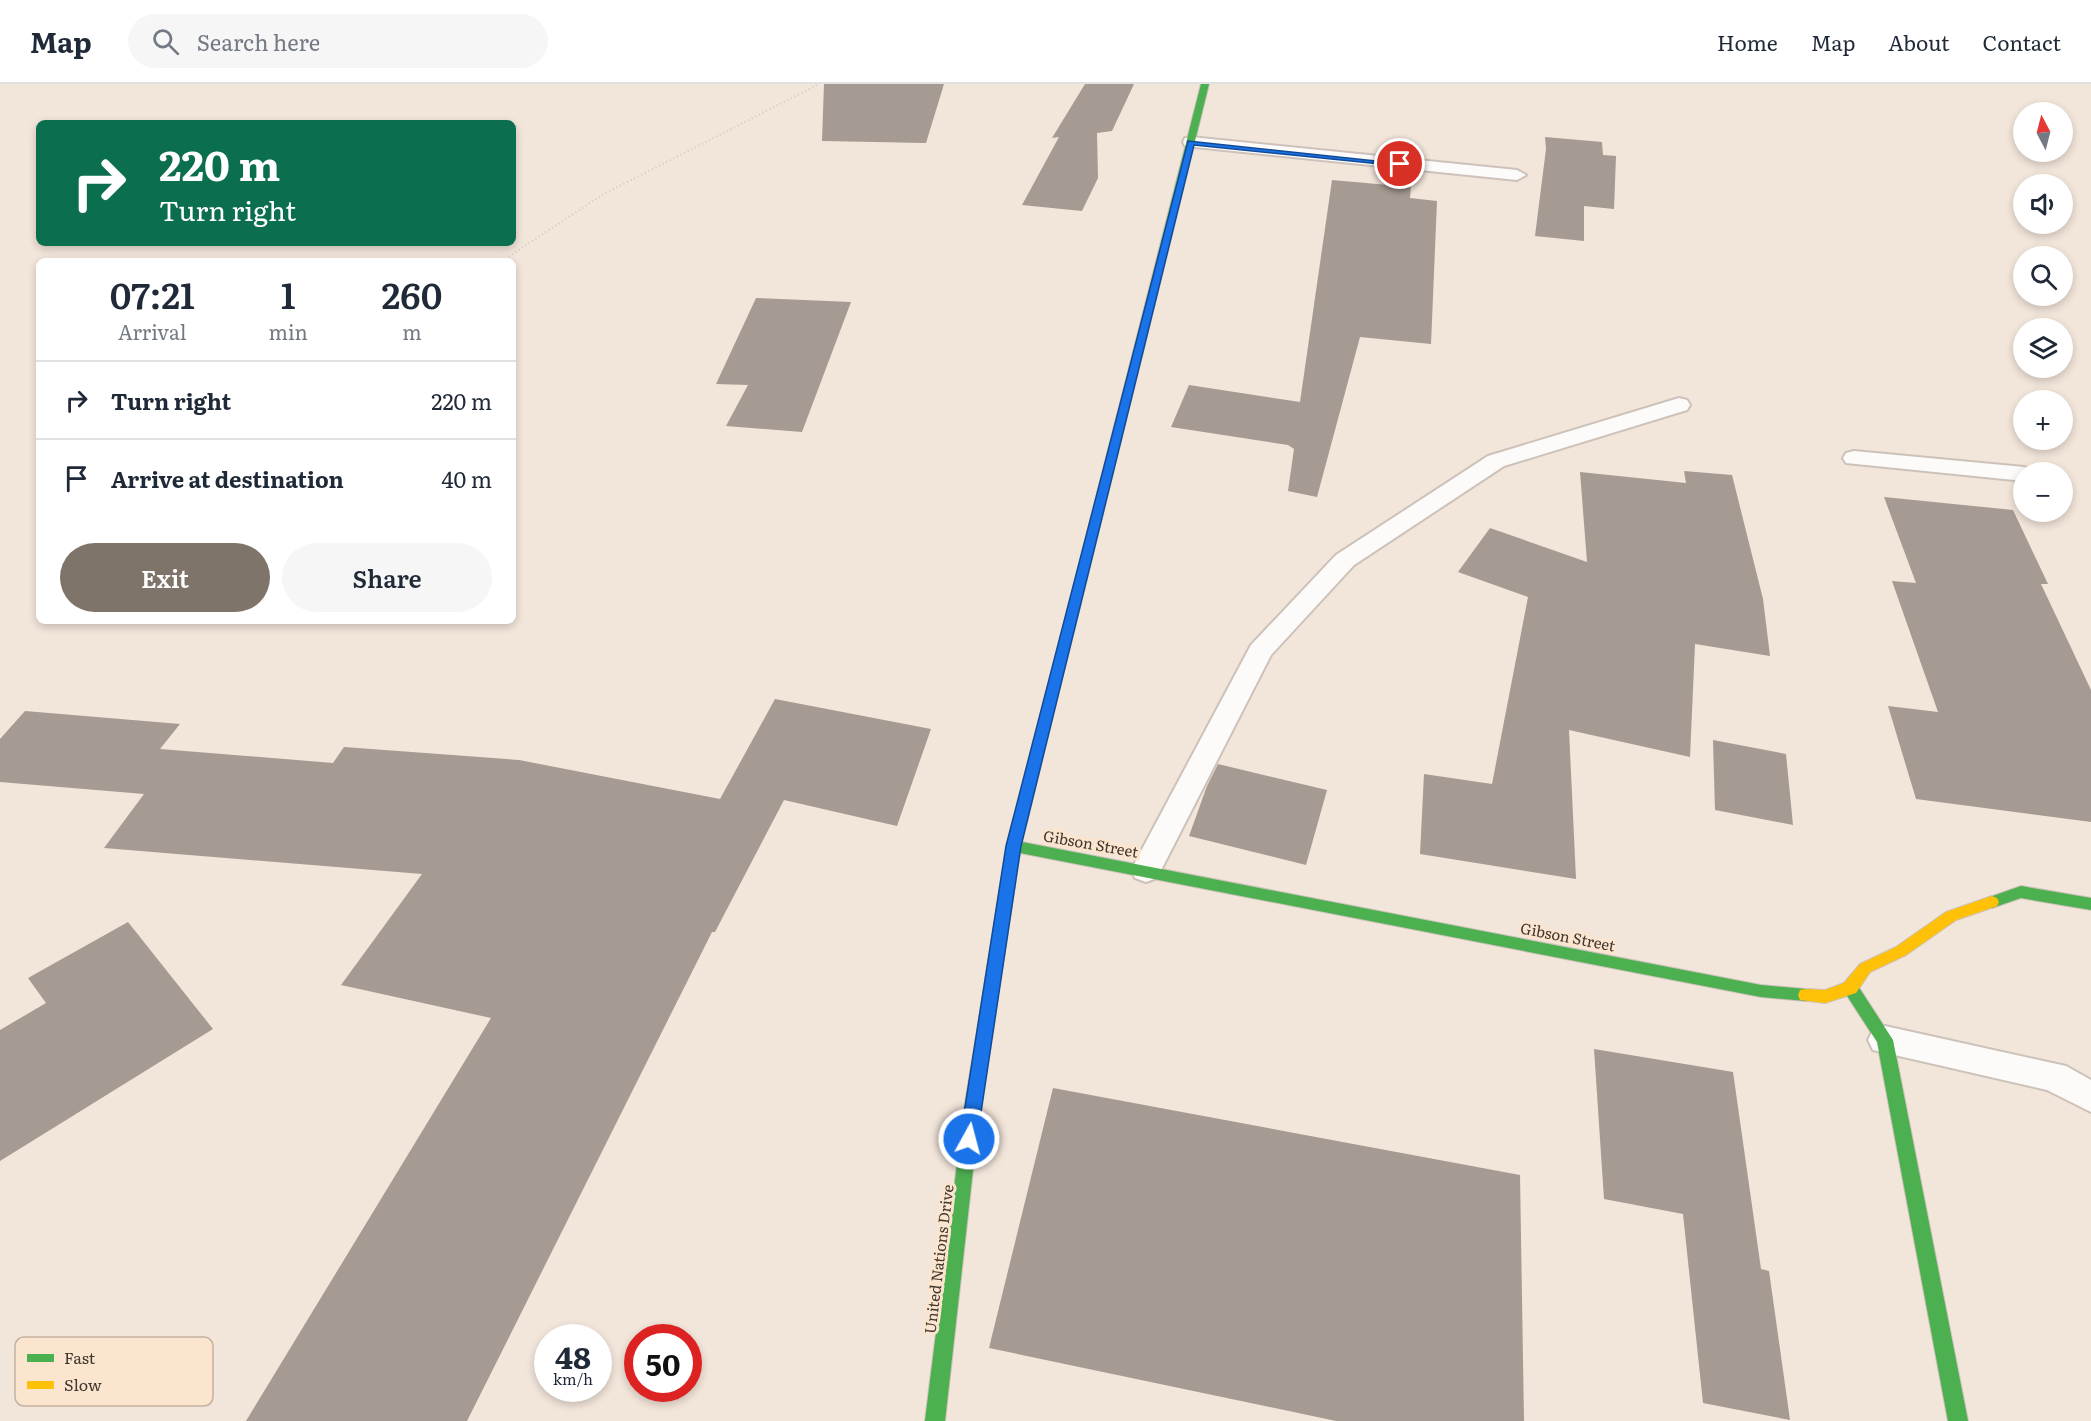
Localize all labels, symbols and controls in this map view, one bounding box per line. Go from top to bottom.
search box [128,14,548,68]
text: Map [30,20,92,62]
icon: search [149,25,182,58]
text: Search here [197,25,320,58]
text: Home [1717,26,1778,57]
text: Map [1811,26,1855,57]
text: About [1888,26,1950,57]
text: Contact [1983,26,2061,57]
north arrow [2013,102,2073,162]
map controls [2013,102,2073,522]
text: 220 m [159,132,280,194]
pin [1374,138,1425,189]
icon: right [60,144,138,222]
icon: arrive [1383,147,1416,180]
button: sound [2013,174,2073,234]
text: Turn right [159,189,296,229]
button: search [2013,246,2073,306]
text: 07:21 [110,267,195,320]
text: 1 [281,267,296,320]
text: 260 [381,267,442,320]
text: Arrival [118,316,186,346]
text: min [269,316,308,346]
text: m [402,316,422,346]
button: layers [2013,318,2073,378]
icon: right [60,384,93,417]
text: Turn right [111,384,231,417]
text: 220 m [431,384,492,417]
button: + [2013,390,2073,450]
icon: arrive [60,462,93,495]
text: Arrive at destination [111,462,344,495]
text: 40 m [441,462,492,495]
button: − [2013,462,2073,522]
button: Exit [60,543,270,612]
button: Share [282,543,492,612]
street label: Gibson Street [1042,823,1140,863]
street label: Gibson Street [1519,916,1617,956]
position arrow [937,1107,1001,1171]
street label: United Nations Drive [917,1183,959,1335]
speed limit sign: 50 [624,1324,702,1402]
text: 48 [555,1334,591,1378]
legend [15,1337,213,1406]
text: Fast [64,1345,96,1369]
text: km/h [553,1367,593,1390]
text: Slow [64,1372,102,1396]

